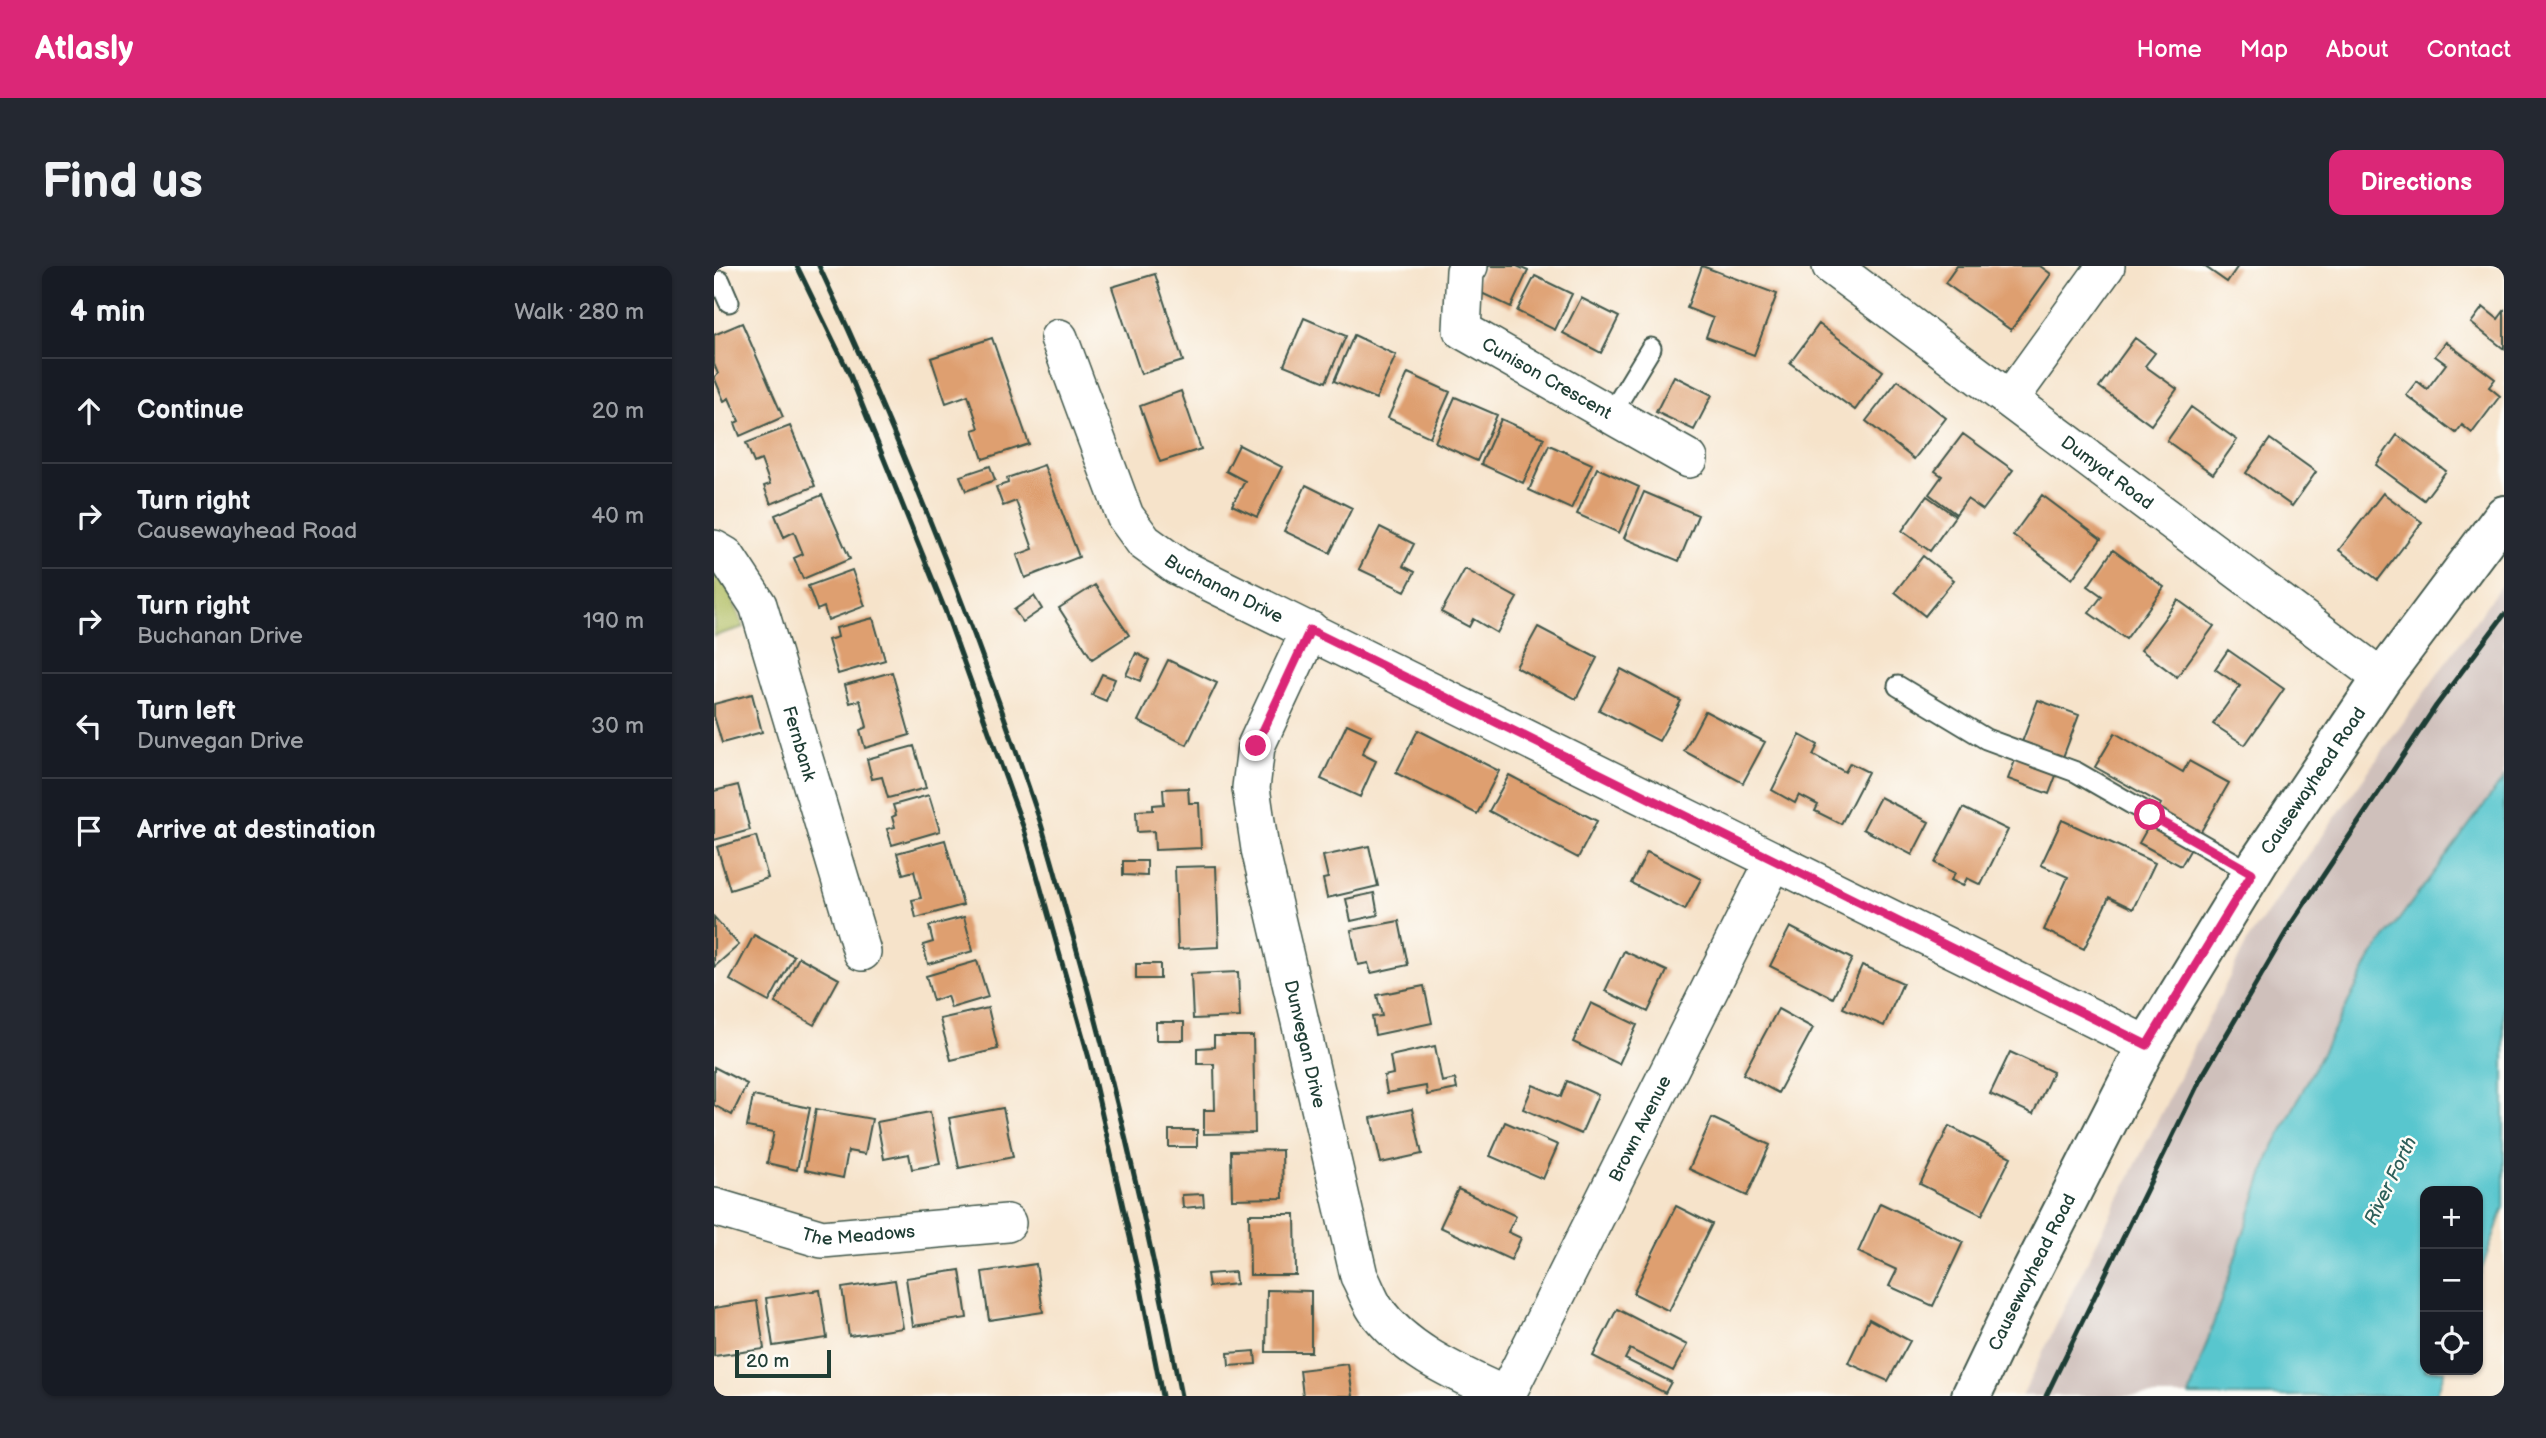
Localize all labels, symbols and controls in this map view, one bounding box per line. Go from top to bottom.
text: Atlasly [35,29,133,69]
text: Home [2137,35,2202,64]
text: Map [2240,35,2288,64]
text: About [2326,35,2388,64]
text: Contact [2426,35,2511,64]
button: Directions [2329,150,2504,215]
text: Find us [42,153,203,212]
text: 4 min [70,294,145,330]
text: Walk · 280 m [514,298,644,326]
street label: Cunison Crescent [1478,333,1616,424]
icon: ahead [70,392,108,430]
text: Continue [137,395,244,426]
text: 20 m [592,397,644,425]
street label: Dumyat Road [2057,431,2158,514]
text: Turn right [137,486,250,517]
icon: right [70,497,108,535]
text: 40 m [591,502,644,530]
text: Causewayhead Road [137,517,357,545]
street label: Buchanan Drive [1160,550,1287,627]
text: Turn right [137,591,250,622]
icon: right [70,602,108,640]
text: 190 m [583,607,644,635]
text: Buchanan Drive [137,622,303,650]
text: Turn left [137,696,236,727]
street label: Causewayhead Road [2256,703,2370,858]
street label: Fernbank [778,704,821,784]
icon: left [70,707,108,745]
text: 30 m [591,712,644,740]
text: Dunvegan Drive [137,727,304,755]
route end [1240,730,1271,761]
route start [2134,799,2165,830]
icon: arrive [70,812,108,850]
text: Arrive at destination [137,815,376,846]
street label: Dunvegan Drive [1280,978,1330,1110]
street label: Brown Avenue [1605,1072,1675,1185]
water label: River Forth [2360,1133,2422,1229]
map controls [2420,1186,2483,1375]
button: + [2420,1186,2483,1249]
street label: Causewayhead Road [1984,1190,2080,1354]
street label: The Meadows [799,1220,916,1249]
button: − [2420,1249,2483,1312]
button: locate [2420,1312,2483,1375]
scale bar [735,1347,831,1379]
text: 20 m [746,1350,789,1373]

